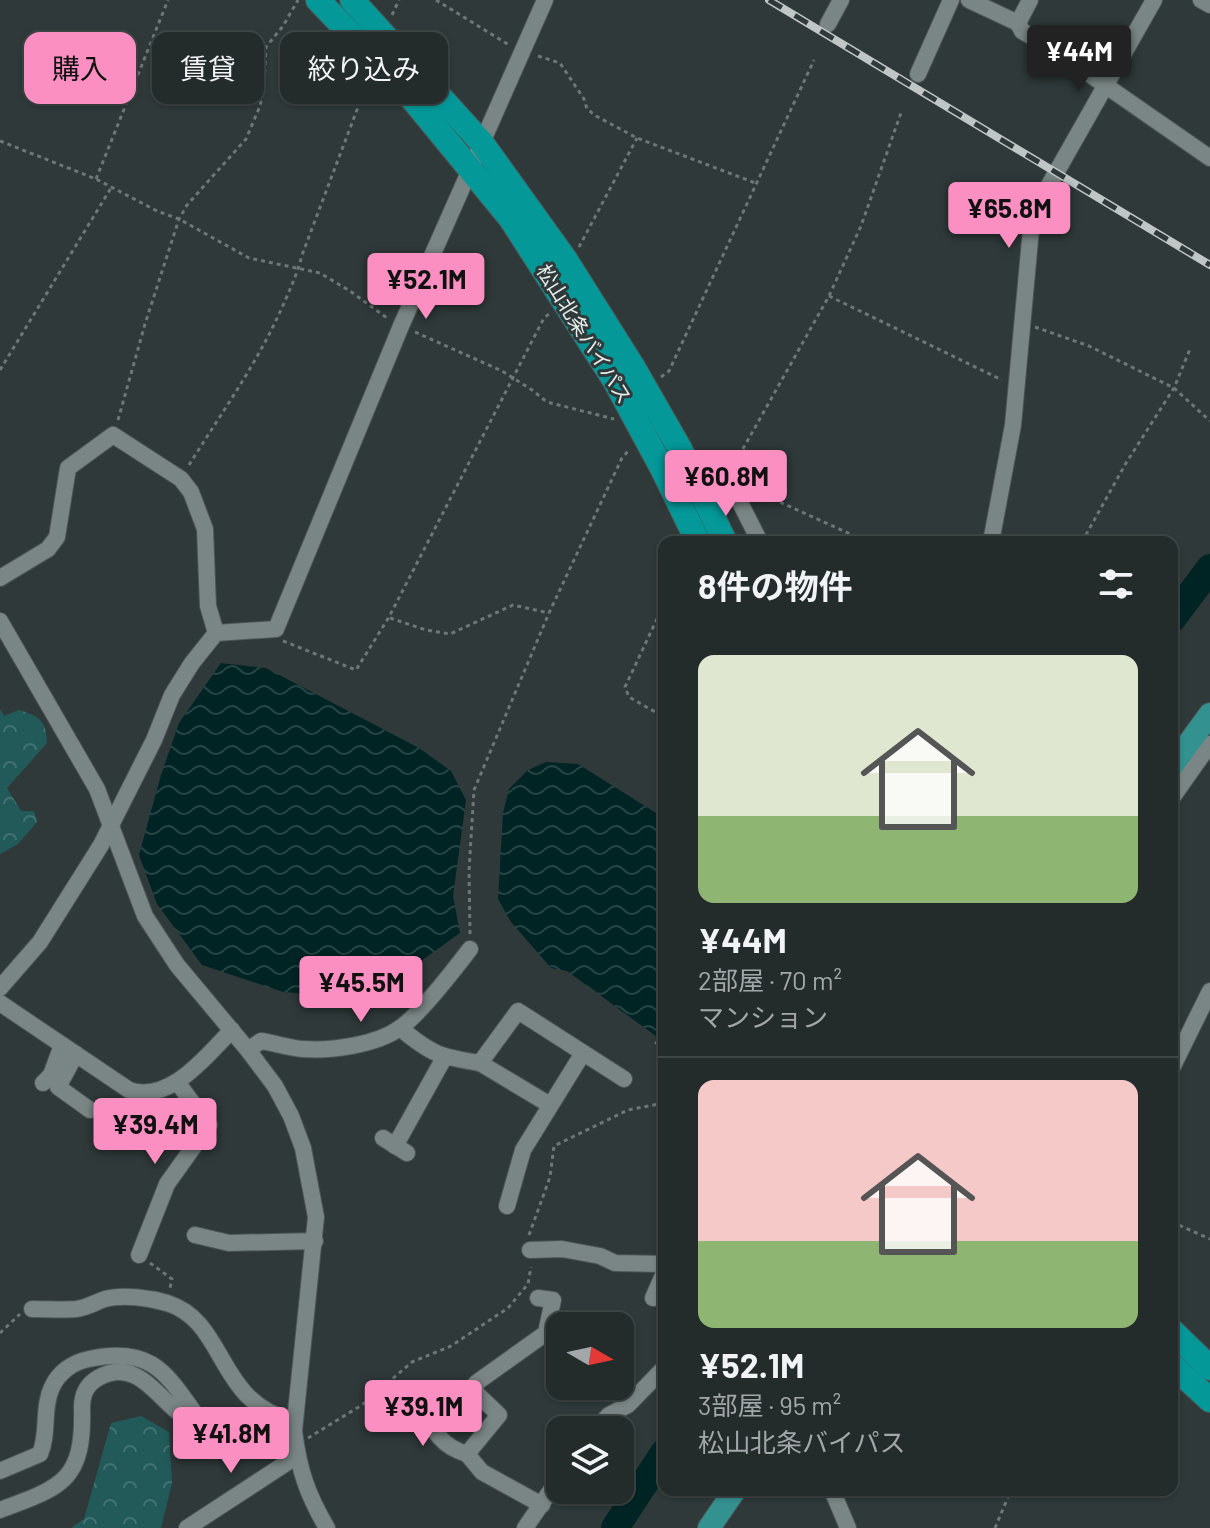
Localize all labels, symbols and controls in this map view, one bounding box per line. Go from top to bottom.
pin: ¥44M [1032,25,1126,93]
chip: 購入 [24,32,136,104]
chip: 賃貸 [152,32,264,104]
chip: 絞り込み [280,32,448,104]
text: ¥44M [1045,35,1113,66]
pin: ¥65.8M [944,182,1074,250]
text: ¥65.8M [966,192,1052,223]
pin: ¥52.1M [361,253,491,321]
street label: 松山北条バイパス [532,259,637,408]
text: ¥52.1M [385,263,467,294]
pin: ¥60.8M [661,450,791,518]
text: ¥60.8M [683,460,769,491]
icon: filters [1094,562,1138,606]
text: 8件の物件 [698,565,852,606]
icon: home [846,707,990,851]
text: ¥44M [698,919,787,960]
pin: ¥45.5M [296,956,426,1024]
text: 2部屋 · 70 m² [698,964,842,995]
text: ¥45.5M [317,966,405,997]
text: マンション [698,1001,828,1032]
pin: ¥39.4M [90,1098,220,1166]
text: ¥39.4M [111,1108,199,1139]
icon: home [846,1132,990,1276]
north arrow [546,1312,634,1400]
map controls [546,1312,634,1504]
text: ¥52.1M [698,1344,804,1385]
pin: ¥39.1M [358,1380,488,1448]
text: 3部屋 · 95 m² [698,1389,841,1420]
text: ¥39.1M [383,1390,463,1421]
pin: ¥41.8M [166,1407,296,1475]
button: layers [546,1416,634,1504]
text: ¥41.8M [191,1417,271,1448]
text: 松山北条バイパス [698,1426,905,1457]

